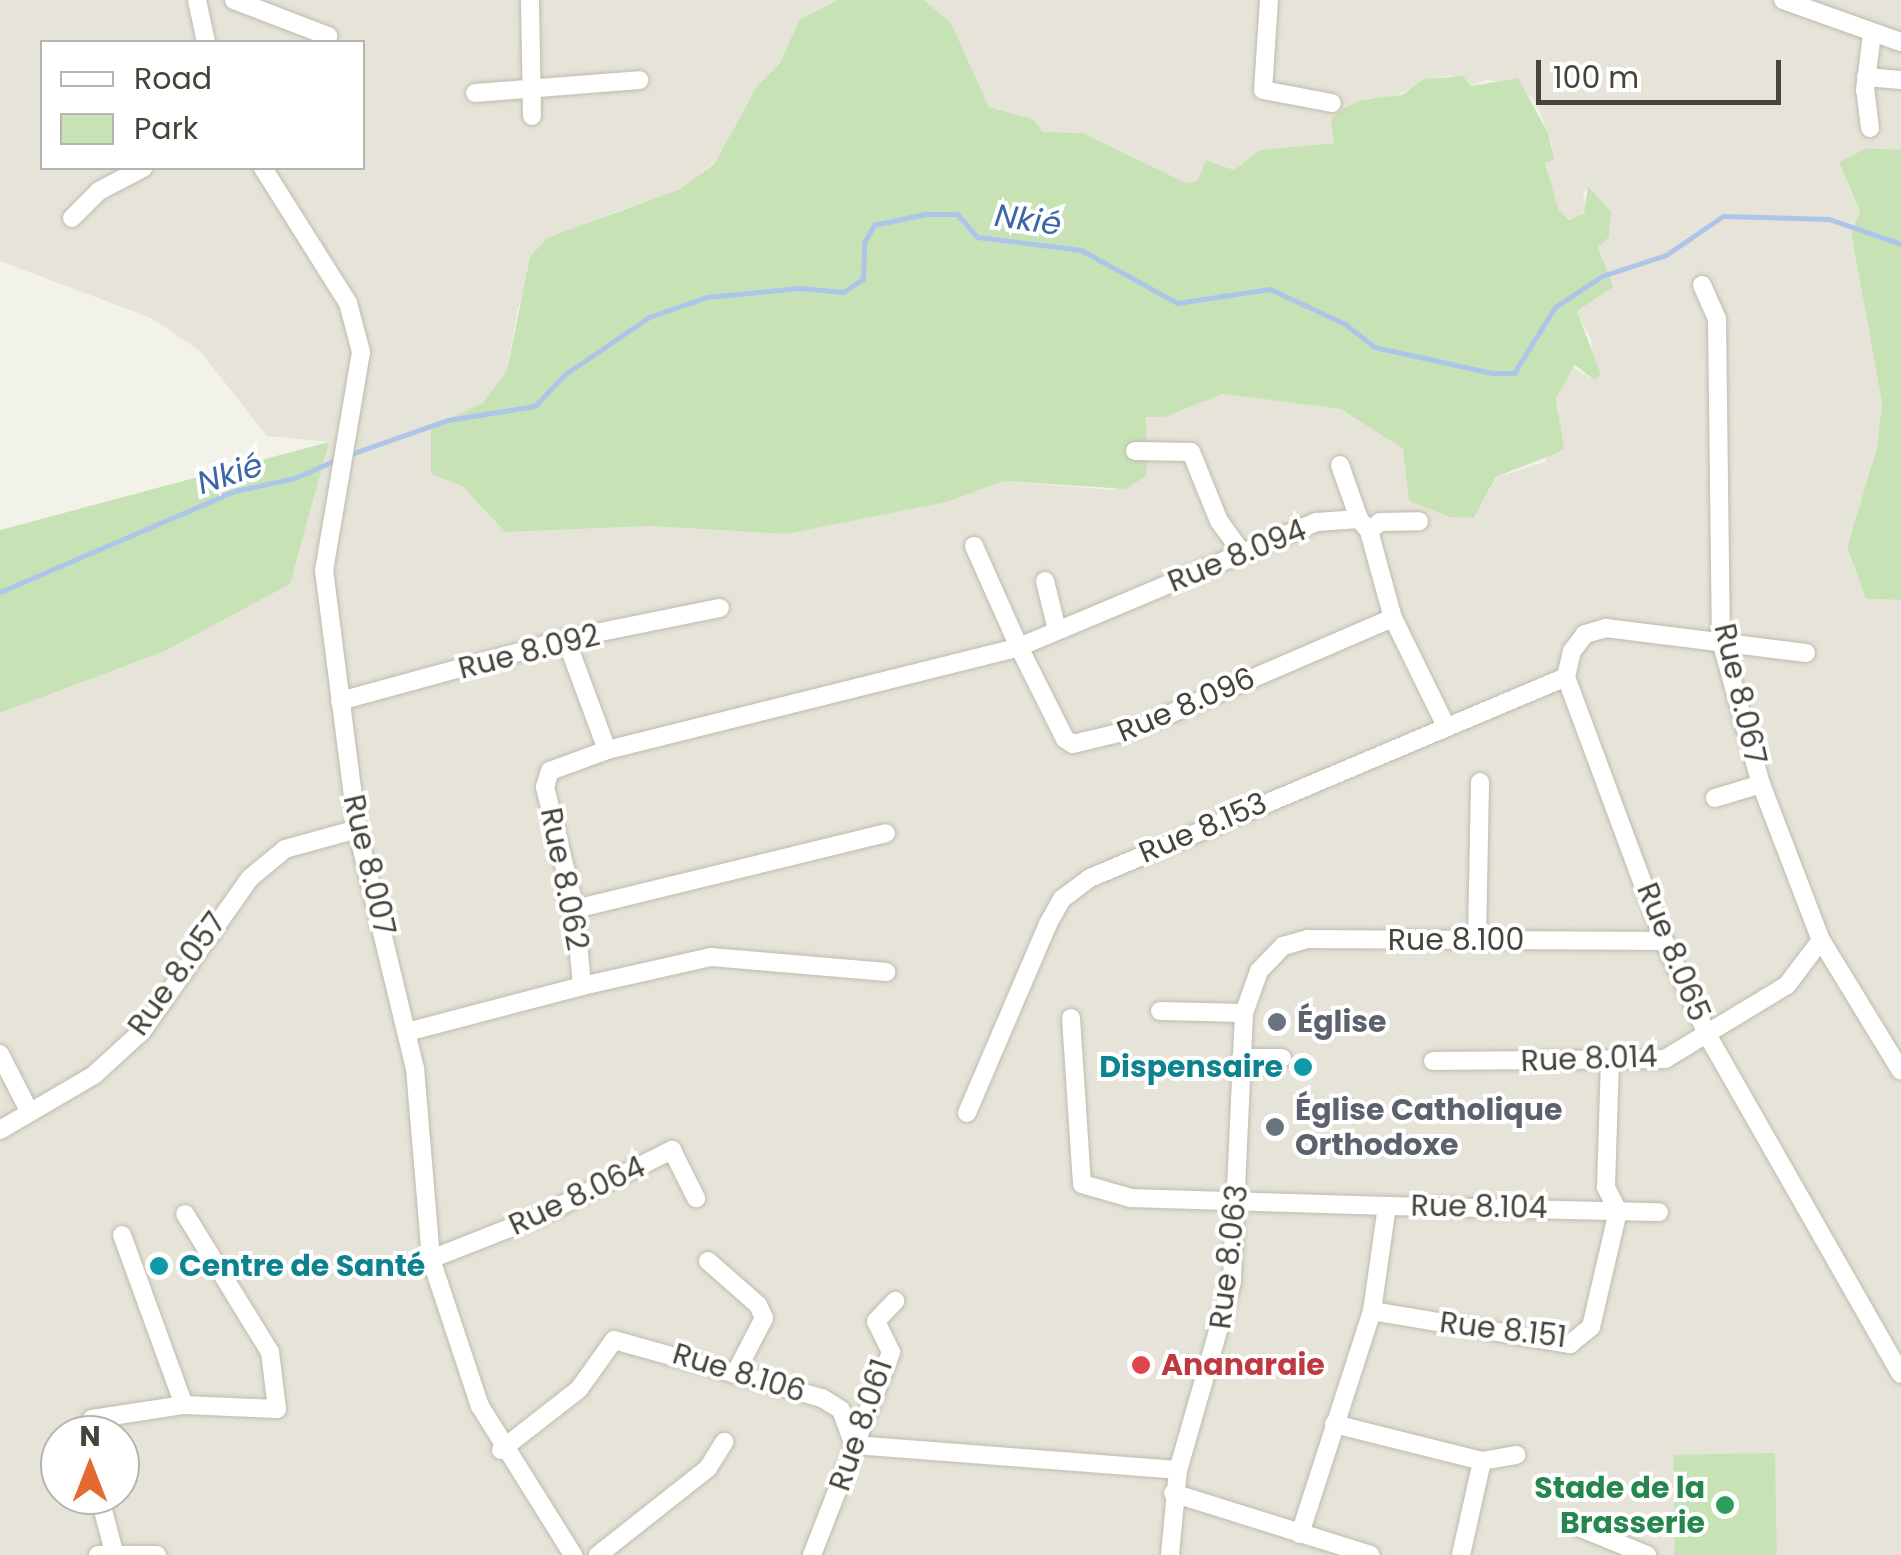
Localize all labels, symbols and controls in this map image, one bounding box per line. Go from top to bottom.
legend [40,40,365,170]
scale bar [1541,40,1786,102]
text: 100 m [1553,56,1639,99]
text: Road [134,57,212,100]
text: Park [134,107,198,150]
water label: Nkié [992,196,1064,244]
water label: Nkié [192,445,268,503]
street label: Rue 8.094 [1163,512,1311,600]
street label: Rue 8.092 [455,617,603,687]
street label: Rue 8.067 [1706,620,1774,768]
street label: Rue 8.096 [1112,660,1260,750]
street label: Rue 8.153 [1134,785,1272,871]
street label: Rue 8.007 [335,791,403,939]
street label: Rue 8.062 [533,805,595,953]
street label: Rue 8.065 [1629,878,1717,1026]
street label: Rue 8.057 [120,905,234,1043]
street label: Rue 8.100 [1388,922,1524,958]
place label: Église [1297,1004,1387,1040]
marker: Église [1266,1011,1288,1033]
street label: Rue 8.014 [1520,1039,1658,1079]
place label: Dispensaire [1099,1049,1283,1085]
marker: Dispensaire [1292,1056,1314,1078]
place label: Église Catholique Orthodoxe [1295,1092,1562,1162]
marker: Église Catholique Orthodoxe [1264,1116,1286,1138]
street label: Rue 8.064 [503,1149,651,1243]
street label: Rue 8.063 [1202,1183,1256,1331]
street label: Rue 8.104 [1410,1188,1548,1226]
place label: Centre de Santé [179,1248,425,1284]
marker: Centre de Santé [148,1255,170,1277]
street label: Rue 8.151 [1438,1304,1568,1356]
street label: Rue 8.106 [668,1336,810,1410]
place label: Ananaraie [1161,1347,1325,1383]
street label: Rue 8.061 [822,1354,900,1496]
marker: Ananaraie [1130,1354,1152,1376]
north arrow [40,1415,140,1515]
text: N [79,1417,101,1456]
place label: Stade de la Brasserie [1534,1470,1705,1540]
marker: Stade de la Brasserie [1714,1494,1736,1516]

